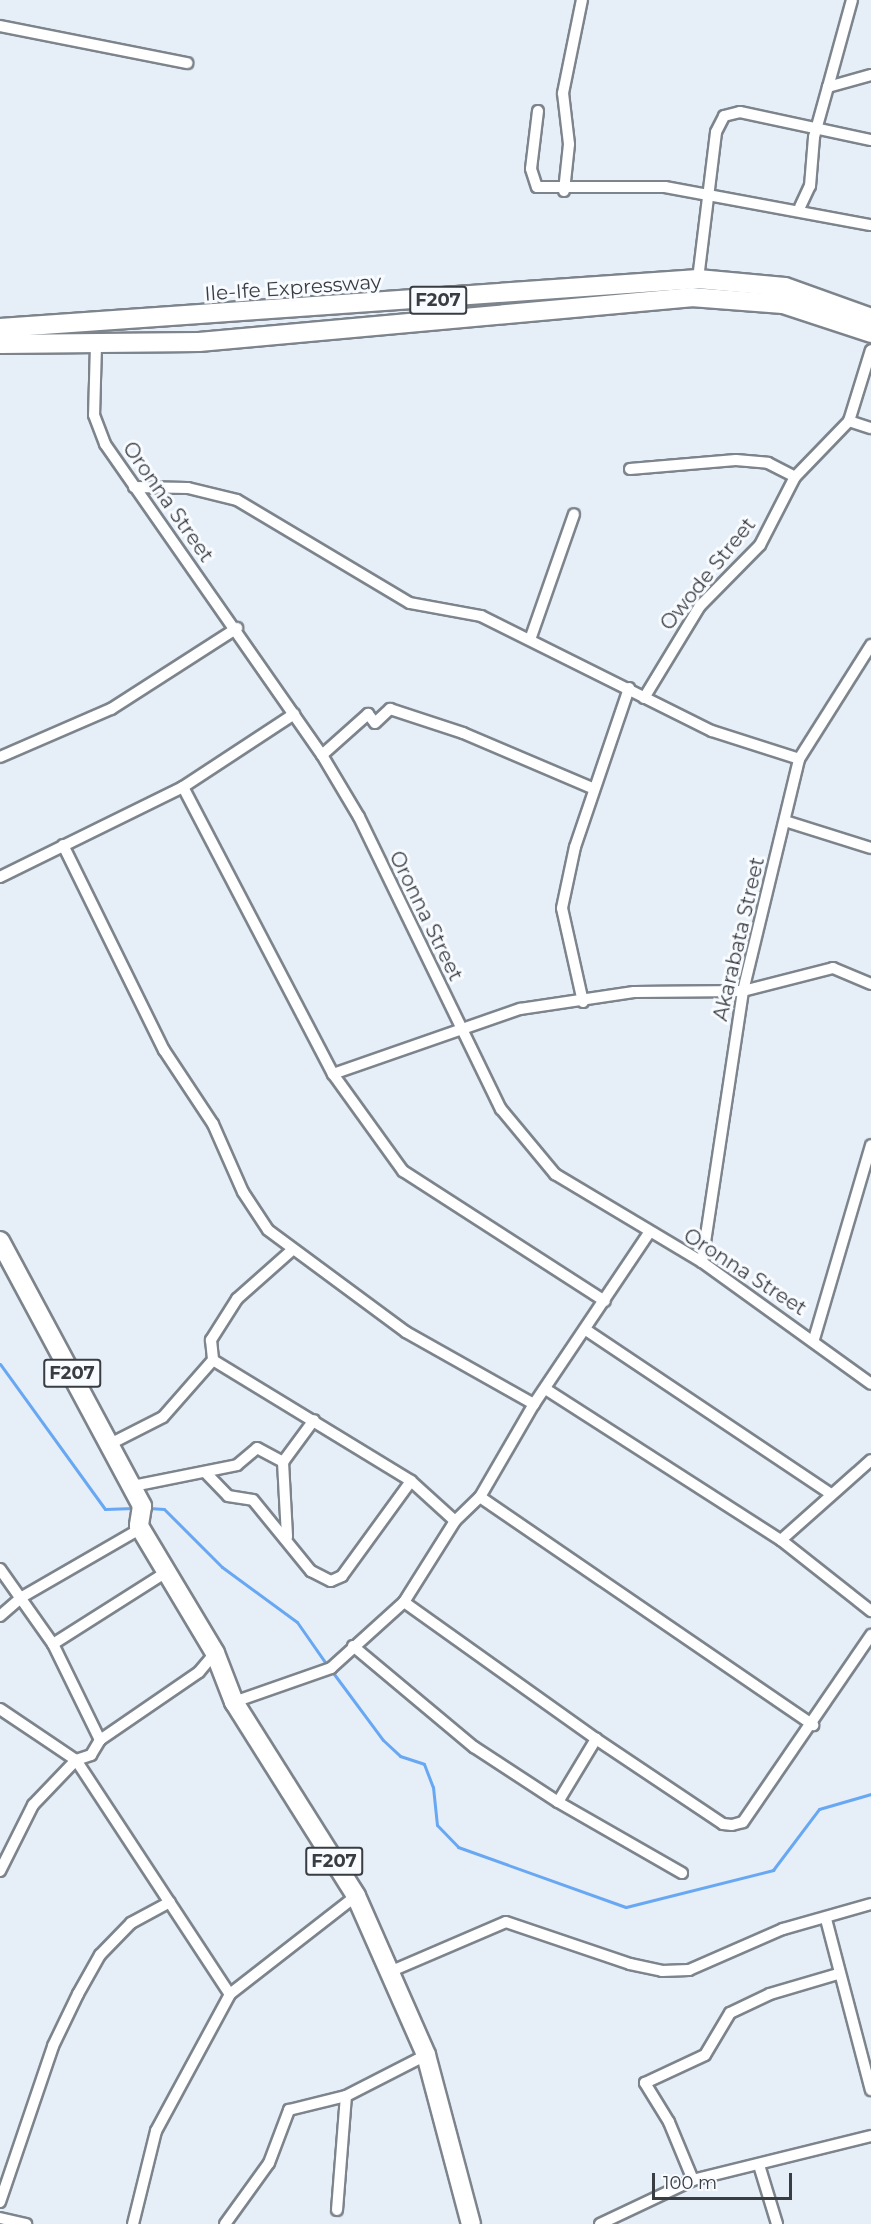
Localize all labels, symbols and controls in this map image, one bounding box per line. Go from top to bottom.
street label: Ile-Ife Expressway [204,270,382,306]
road number: F207 [408,285,468,315]
street label: Oronna Street [118,437,218,567]
street label: Owode Street [655,513,761,635]
street label: Oronna Street [384,847,468,985]
street label: Akarabata Street [708,855,770,1023]
street label: Oronna Street [679,1223,811,1321]
road number: F207 [42,1358,102,1388]
road number: F207 [304,1846,364,1876]
scale bar [655,2161,794,2199]
text: 100 m [663,2172,717,2194]

